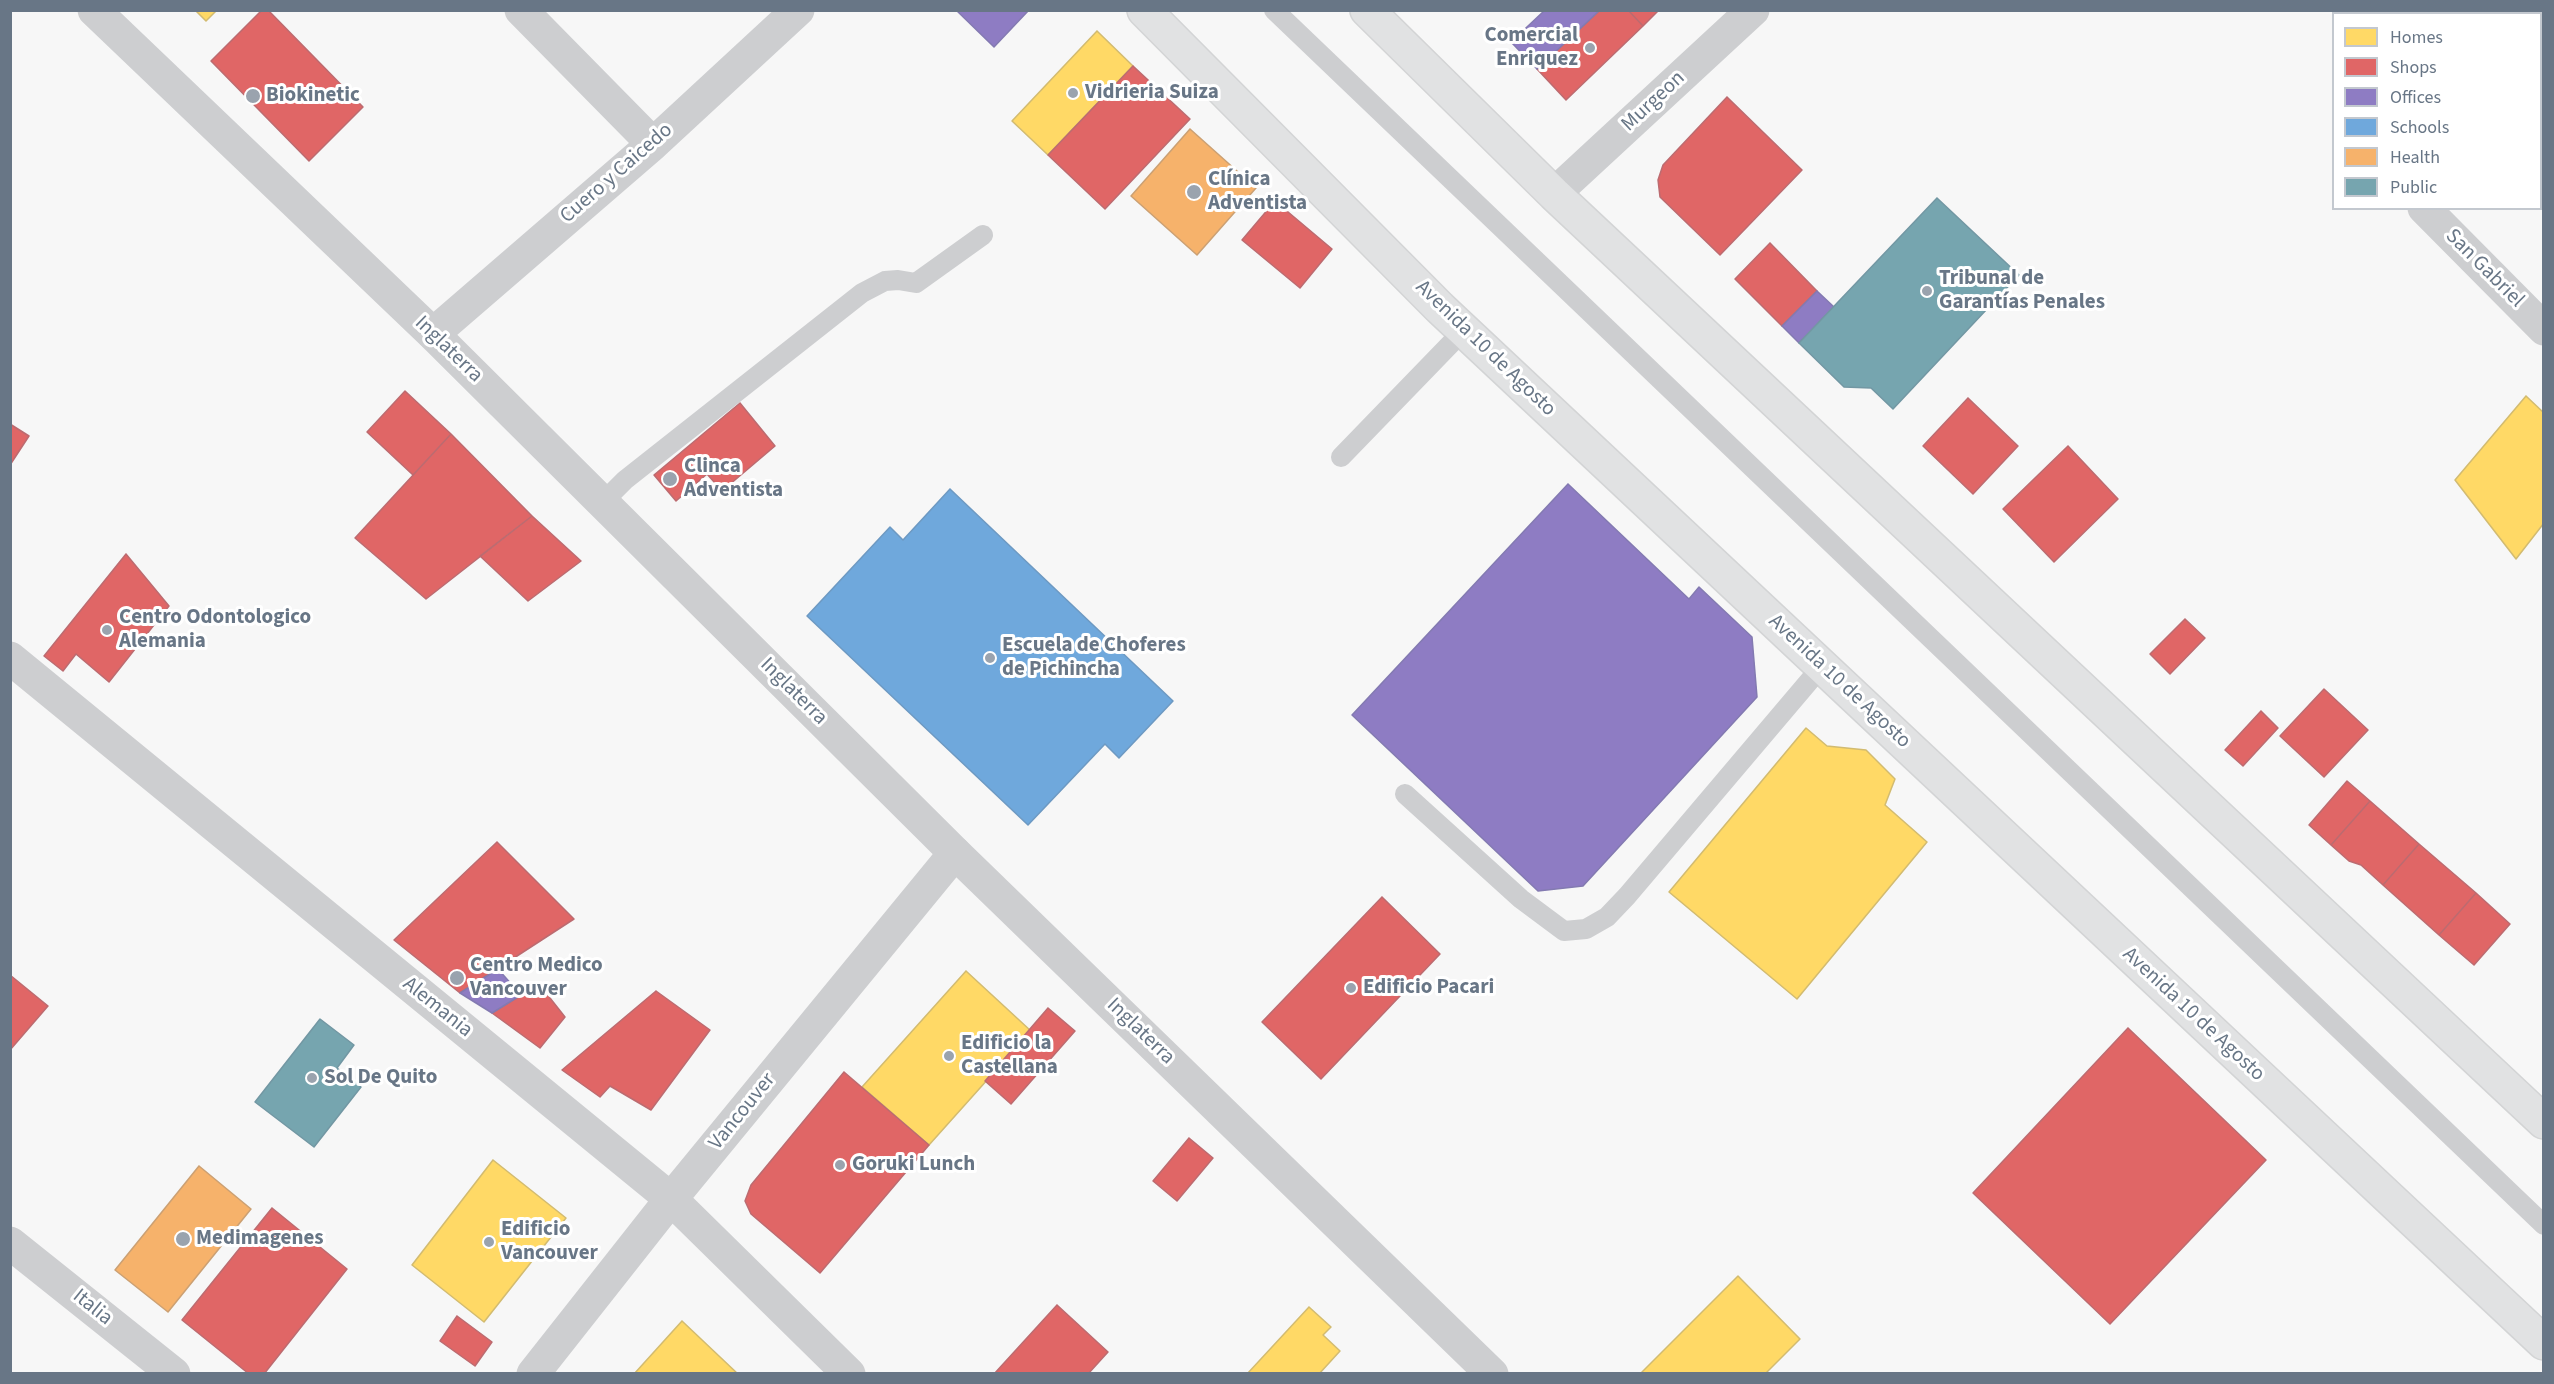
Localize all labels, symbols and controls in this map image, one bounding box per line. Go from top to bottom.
legend [2332,12,2542,210]
place label: Comercial Enriquez [1484,23,1578,73]
text: Homes [2390,25,2443,50]
marker: Comercial Enriquez [1583,41,1597,55]
text: Shops [2390,55,2437,80]
street label: Murgeon [1617,66,1691,138]
place label: Vidrieria Suiza [1085,80,1219,106]
place label: Biokinetic [266,83,360,109]
text: Offices [2390,85,2441,110]
marker: Vidrieria Suiza [1066,86,1080,100]
marker: Biokinetic [244,87,262,105]
text: Schools [2390,115,2449,140]
street label: Cuero y Caicedo [556,118,678,230]
text: Health [2390,145,2440,170]
place label: Clínica Adventista [1208,167,1307,217]
text: Public [2390,175,2437,200]
marker: Clínica Adventista [1185,183,1203,201]
street label: San Gabriel [2439,224,2529,314]
place label: Tribunal de Garantías Penales [1939,266,2105,316]
street label: Avenida 10 de Agosto [1410,276,1560,422]
marker: Tribunal de Garantías Penales [1920,284,1934,298]
street label: Inglaterra [409,311,487,389]
place label: Clinca Adventista [684,454,783,504]
marker: Clinca Adventista [661,470,679,488]
place label: Centro Odontologico Alemania [119,605,311,655]
street label: Avenida 10 de Agosto [1763,610,1915,754]
marker: Centro Odontologico Alemania [100,623,114,637]
place label: Escuela de Choferes de Pichincha [1002,633,1186,683]
marker: Escuela de Choferes de Pichincha [983,651,997,665]
street label: Inglaterra [754,653,832,731]
street label: Avenida 10 de Agosto [2117,943,2269,1087]
place label: Centro Medico Vancouver [470,953,603,1003]
marker: Centro Medico Vancouver [448,969,466,987]
street label: Alemania [397,972,477,1044]
place label: Edificio Pacari [1363,975,1494,1001]
marker: Edificio Pacari [1344,981,1358,995]
street label: Inglaterra [1101,993,1179,1071]
place label: Edificio la Castellana [961,1031,1058,1081]
marker: Edificio la Castellana [942,1049,956,1063]
place label: Sol De Quito [324,1065,437,1091]
street label: Vancouver [704,1068,782,1156]
marker: Sol De Quito [305,1071,319,1085]
place label: Goruki Lunch [852,1152,975,1178]
marker: Goruki Lunch [833,1158,847,1172]
place label: Edificio Vancouver [501,1217,598,1267]
place label: Medimagenes [196,1226,324,1252]
marker: Medimagenes [174,1230,192,1248]
marker: Edificio Vancouver [482,1235,496,1249]
street label: Italia [67,1284,117,1332]

